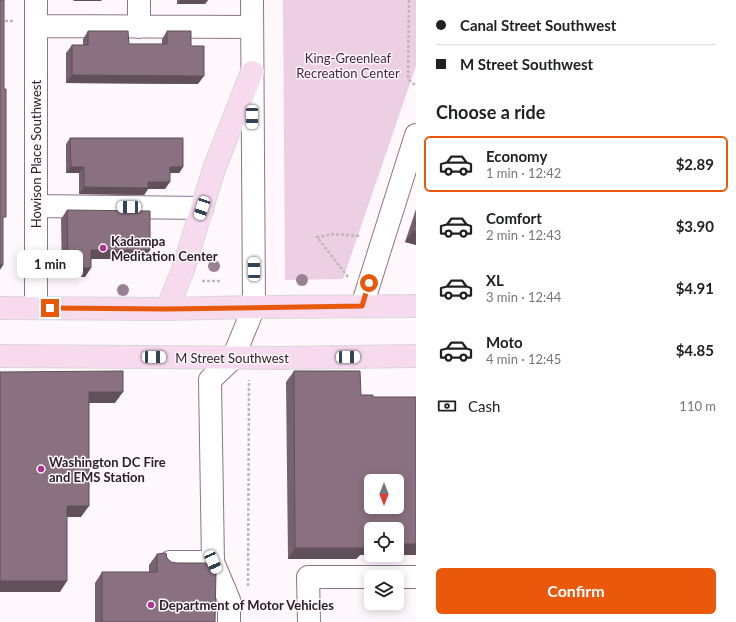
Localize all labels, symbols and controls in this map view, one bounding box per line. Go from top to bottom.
text: Canal Street Southwest [460,16,616,34]
park label: King-Greenleaf Recreation Center [296,50,400,81]
text: M Street Southwest [460,55,593,73]
street label: Howison Place Southwest [28,80,44,228]
text: Choose a ride [436,101,545,123]
car [246,105,258,129]
icon: car [438,146,474,182]
text: Economy [486,147,547,165]
text: $2.89 [676,155,714,173]
text: 1 min · 12:42 [486,165,561,181]
car [193,195,211,221]
car [117,201,141,213]
icon: car [438,208,474,244]
text: Comfort [486,209,542,227]
text: $3.90 [676,217,714,235]
text: 2 min · 12:43 [486,227,561,243]
place label: Kadampa Meditation Center [111,233,218,264]
marker: Kadampa Meditation Center [98,243,108,253]
callout: 1 min [17,250,83,278]
text: 1 min [34,256,66,272]
car [248,257,260,281]
icon: car [438,270,474,306]
text: XL [486,271,504,289]
route start [360,274,378,292]
text: $4.91 [676,279,714,297]
text: 3 min · 12:44 [486,289,561,305]
route end [41,299,59,317]
icon: car [438,332,474,368]
text: Moto [486,333,523,351]
text: $4.85 [676,341,714,359]
street label: M Street Southwest [175,350,289,366]
car [142,351,166,363]
car [336,351,360,363]
text: 4 min · 12:45 [486,351,561,367]
icon: cash [436,395,458,417]
text: Cash [468,397,500,415]
text: 110 m [679,398,716,414]
place label: Washington DC Fire and EMS Station [49,454,166,485]
marker: Washington DC Fire and EMS Station [36,464,46,474]
north arrow [364,474,404,514]
map controls [364,474,404,610]
button: locate [364,522,404,562]
car [203,549,223,575]
button: Confirm [436,568,716,614]
button: layers [364,570,404,610]
place label: Department of Motor Vehicles [159,597,334,613]
marker: Department of Motor Vehicles [146,600,156,610]

